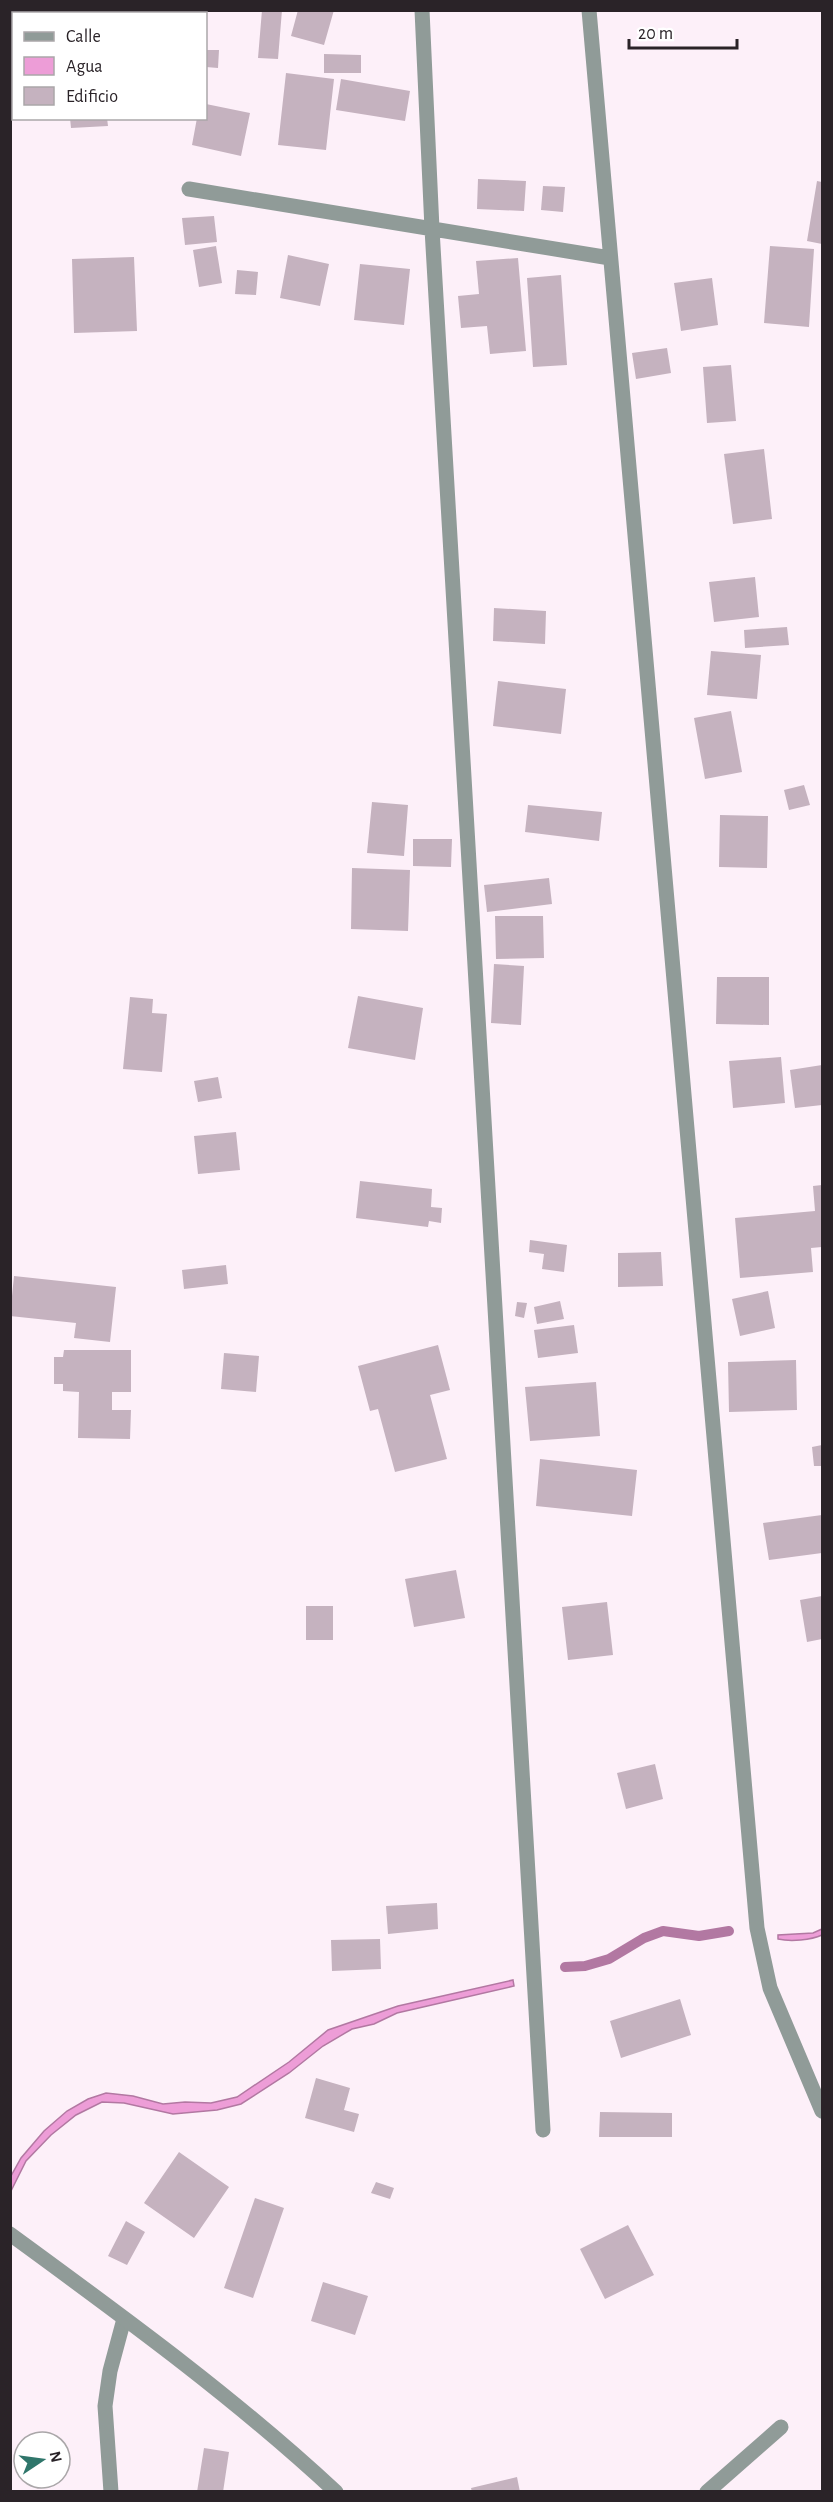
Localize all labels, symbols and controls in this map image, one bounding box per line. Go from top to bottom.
legend [12,12,207,120]
scale bar [629,12,737,50]
text: 20 m [638,25,673,43]
text: Calle [66,28,101,46]
text: Agua [66,58,103,76]
text: Edificio [66,88,118,106]
north arrow [12,2430,72,2490]
text: N [47,2450,65,2464]

